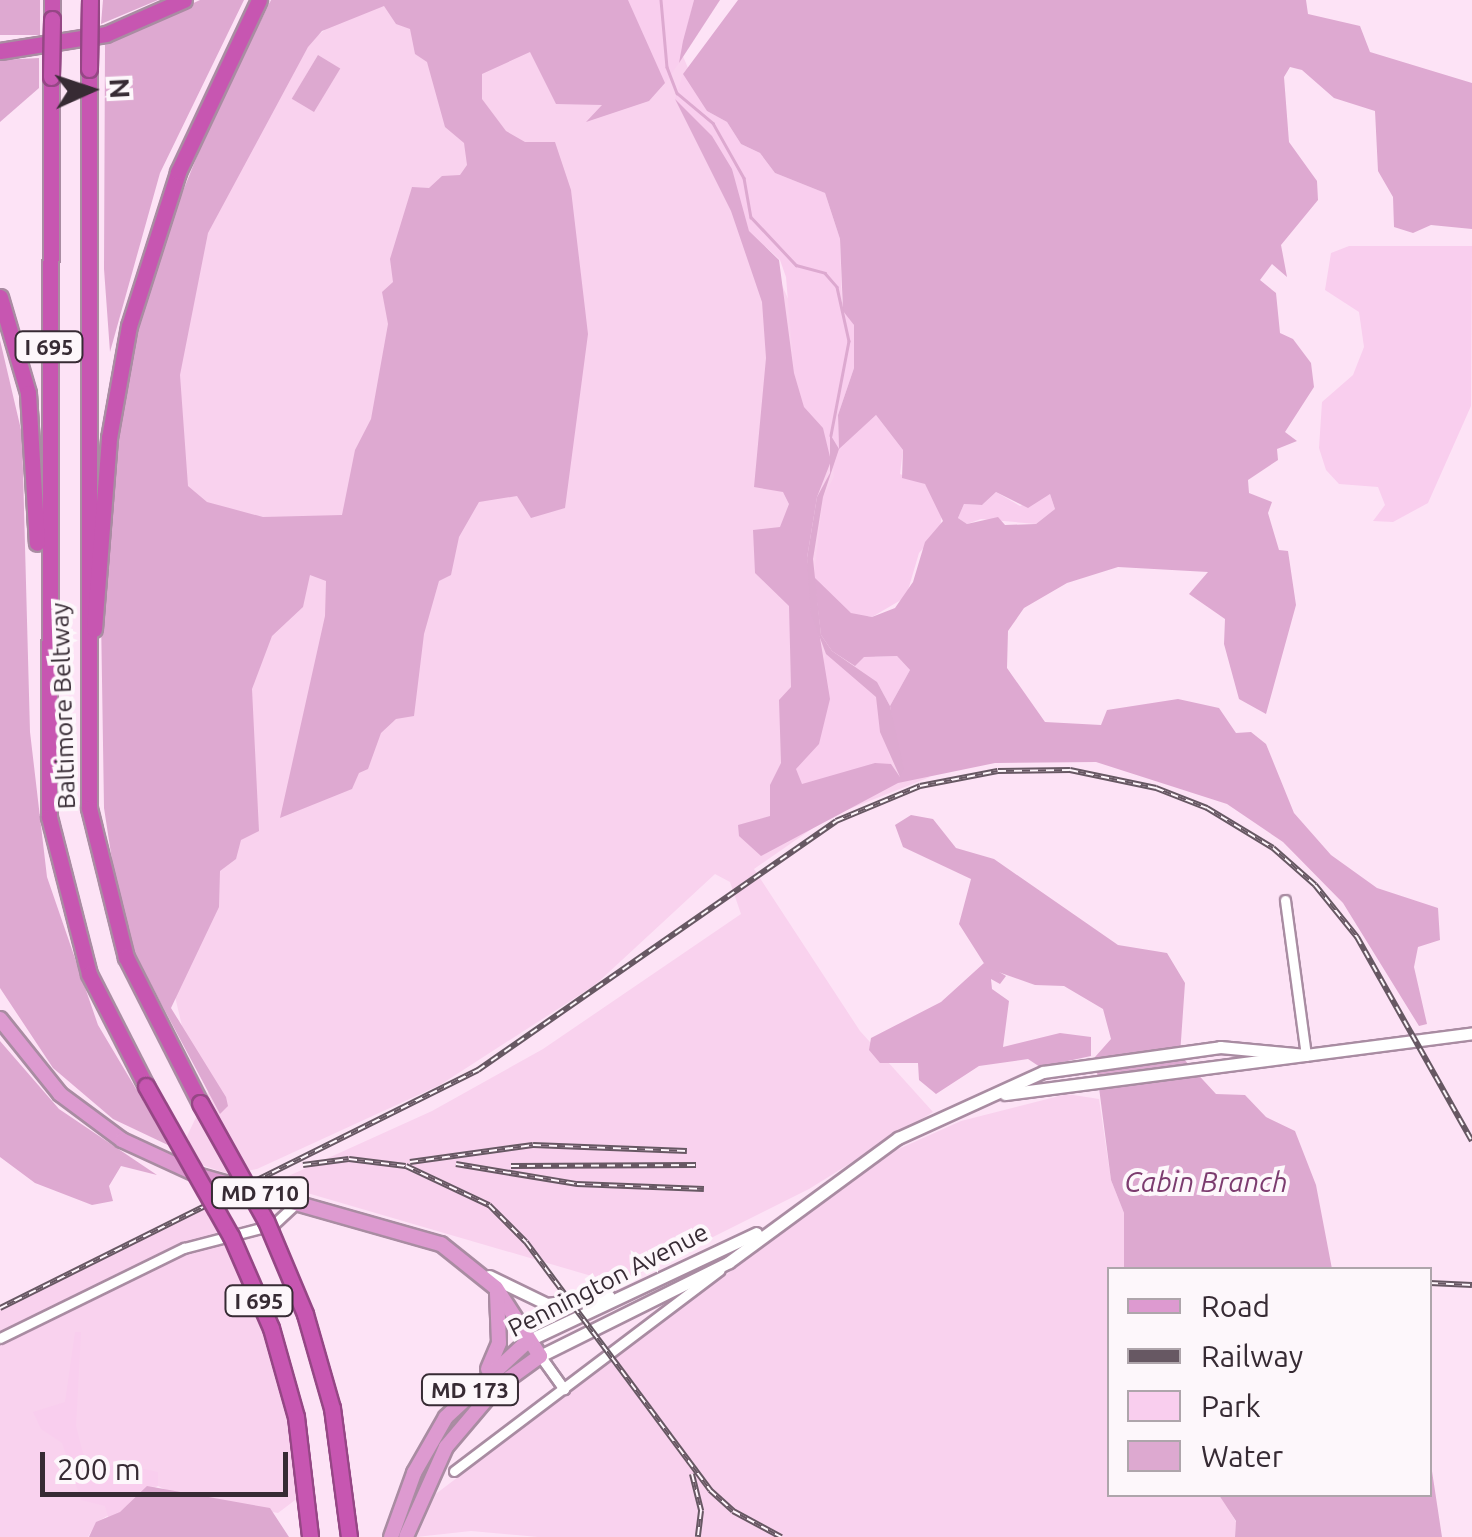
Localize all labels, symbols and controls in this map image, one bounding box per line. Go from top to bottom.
north arrow [40,40,140,140]
text: N [104,77,136,100]
road number: I 695 [14,330,84,364]
street label: Baltimore Beltway [44,602,82,810]
water label: Cabin Branch [1124,1165,1288,1199]
road number: MD 710 [210,1176,310,1210]
street label: Pennington Avenue [503,1217,713,1343]
legend [1107,1267,1432,1497]
road number: I 695 [224,1284,294,1318]
text: Road [1201,1289,1270,1323]
text: Railway [1201,1339,1303,1373]
road number: MD 173 [420,1373,520,1407]
text: Park [1201,1389,1261,1423]
scale bar [45,1432,292,1494]
text: Water [1201,1439,1283,1473]
text: 200 m [57,1452,141,1486]

